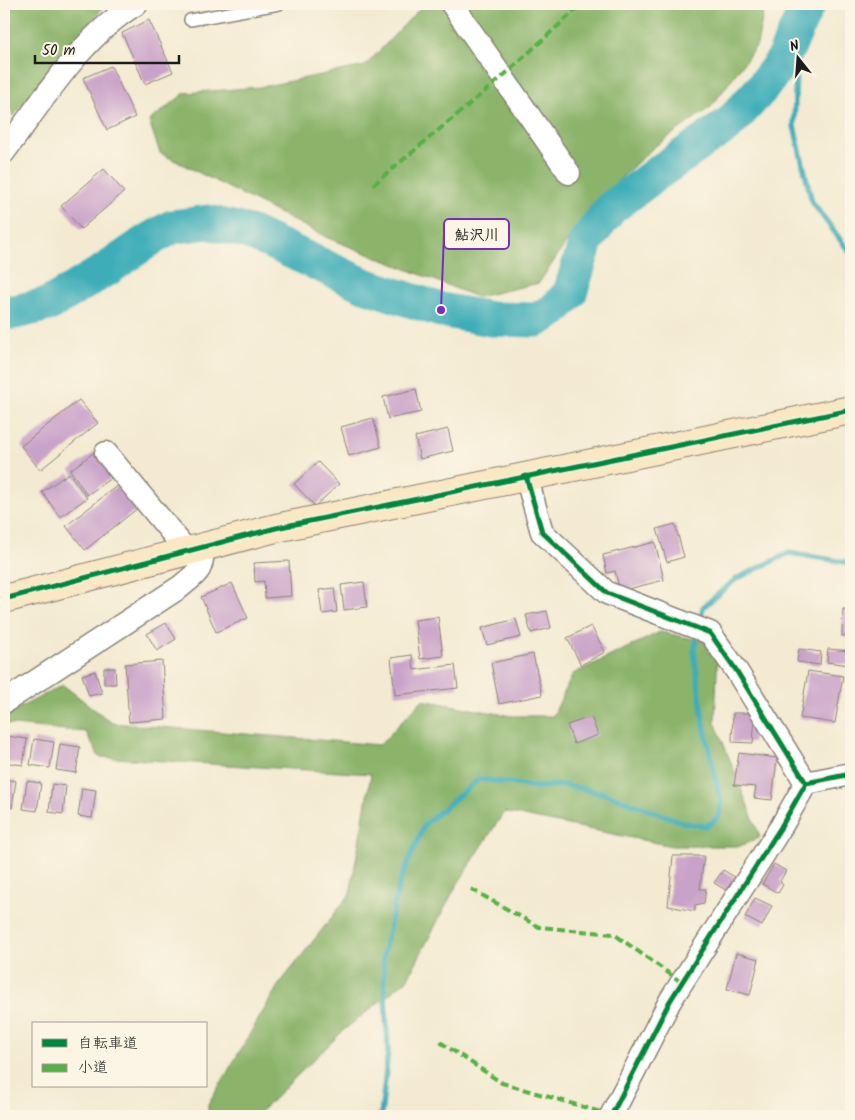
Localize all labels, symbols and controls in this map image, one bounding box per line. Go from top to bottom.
scale bar [35,32,179,64]
north arrow [772,32,822,82]
text: N [787,35,802,58]
text: 50 m [42,39,76,63]
callout: 鮎沢川 [444,219,509,249]
text: 鮎沢川 [454,224,500,248]
legend [32,1022,208,1088]
text: 自転車道 [78,1032,138,1056]
text: 小道 [78,1056,108,1080]

